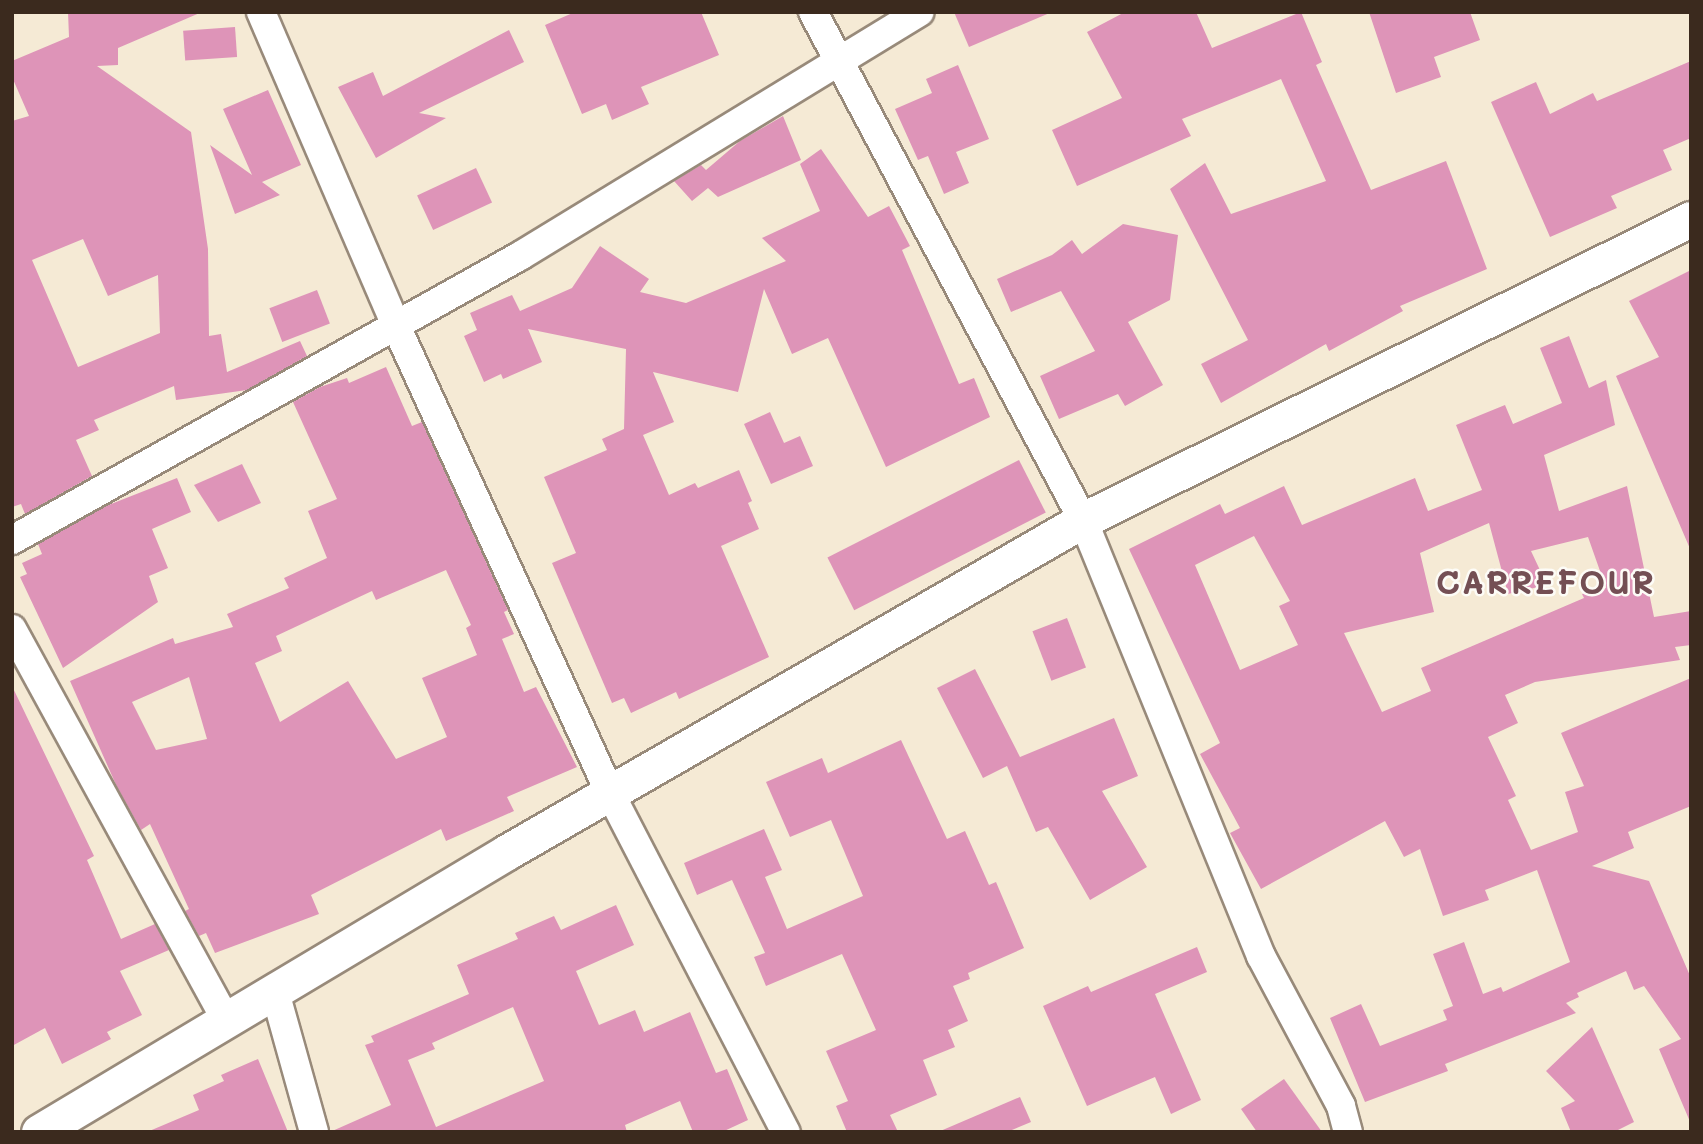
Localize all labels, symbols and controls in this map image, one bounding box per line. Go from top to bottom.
district label: CARREFOUR [1437,562,1655,600]

